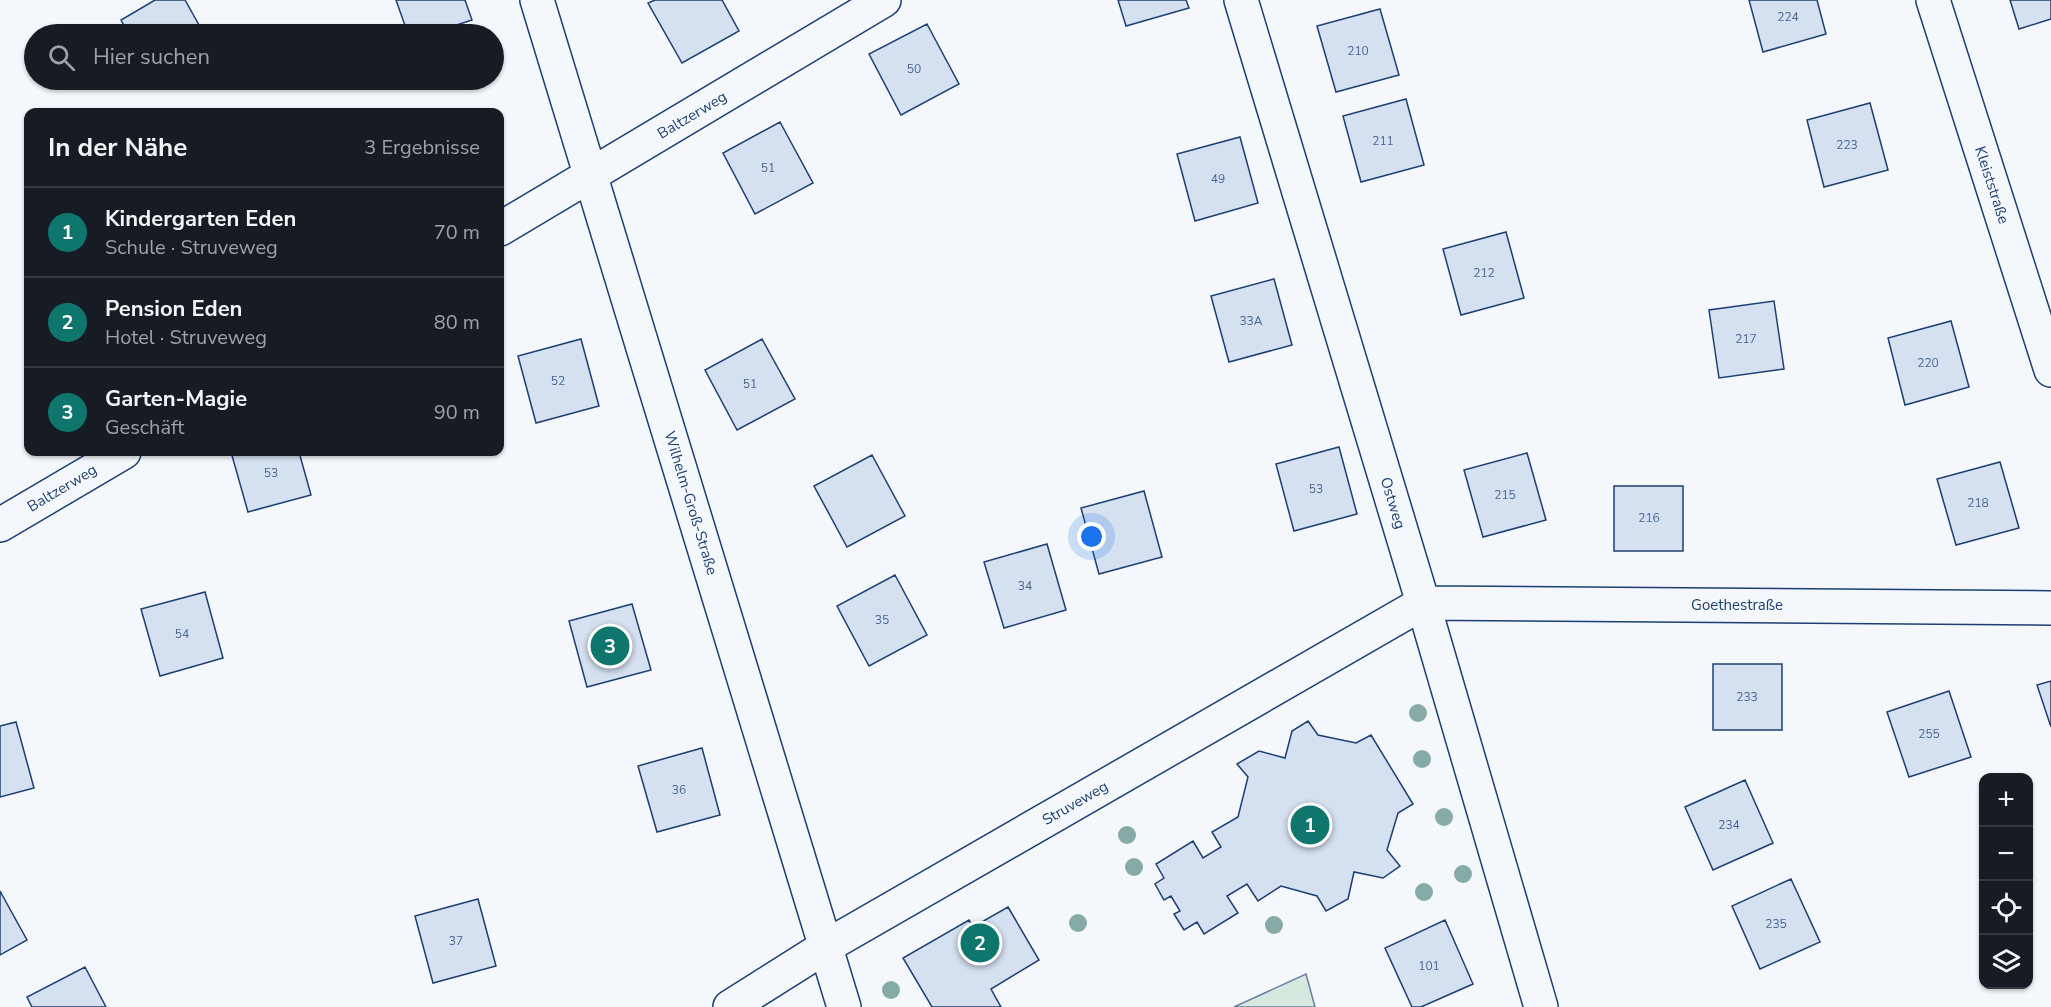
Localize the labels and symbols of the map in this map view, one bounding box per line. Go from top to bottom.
house number: 224 [1777,9,1799,25]
house number: 210 [1347,43,1369,59]
house number: 50 [907,61,921,77]
street label: Baltzerweg [654,86,730,144]
house number: 211 [1372,133,1394,149]
house number: 223 [1836,137,1858,153]
street label: Kleiststraße [1970,144,2014,226]
house number: 51 [761,160,775,176]
house number: 49 [1211,171,1225,187]
house number: 212 [1473,265,1495,281]
house number: 33A [1239,313,1263,329]
house number: 217 [1735,331,1757,347]
house number: 220 [1917,355,1939,371]
house number: 52 [551,373,565,389]
house number: 51 [743,376,757,392]
street label: Wilhelm-Groß-Straße [660,429,722,577]
street label: Baltzerweg [24,459,100,517]
house number: 53 [264,465,278,481]
street label: Ostweg [1376,475,1410,531]
house number: 53 [1309,481,1323,497]
house number: 215 [1494,487,1516,503]
house number: 218 [1967,495,1989,511]
house number: 216 [1638,510,1660,526]
your location [1077,522,1106,551]
house number: 34 [1018,578,1032,594]
street label: Goethestraße [1691,595,1783,615]
house number: 35 [875,612,889,628]
pin: 3 [590,624,630,668]
house number: 54 [175,626,189,642]
house number: 233 [1736,689,1758,705]
house number: 255 [1918,726,1940,742]
street label: Struveweg [1038,776,1112,830]
house number: 36 [672,782,686,798]
pin: 1 [1290,802,1330,848]
house number: 234 [1718,817,1740,833]
house number: 235 [1765,916,1787,932]
pin: 2 [960,920,1000,966]
house number: 37 [449,933,463,949]
house number: 101 [1418,958,1440,974]

